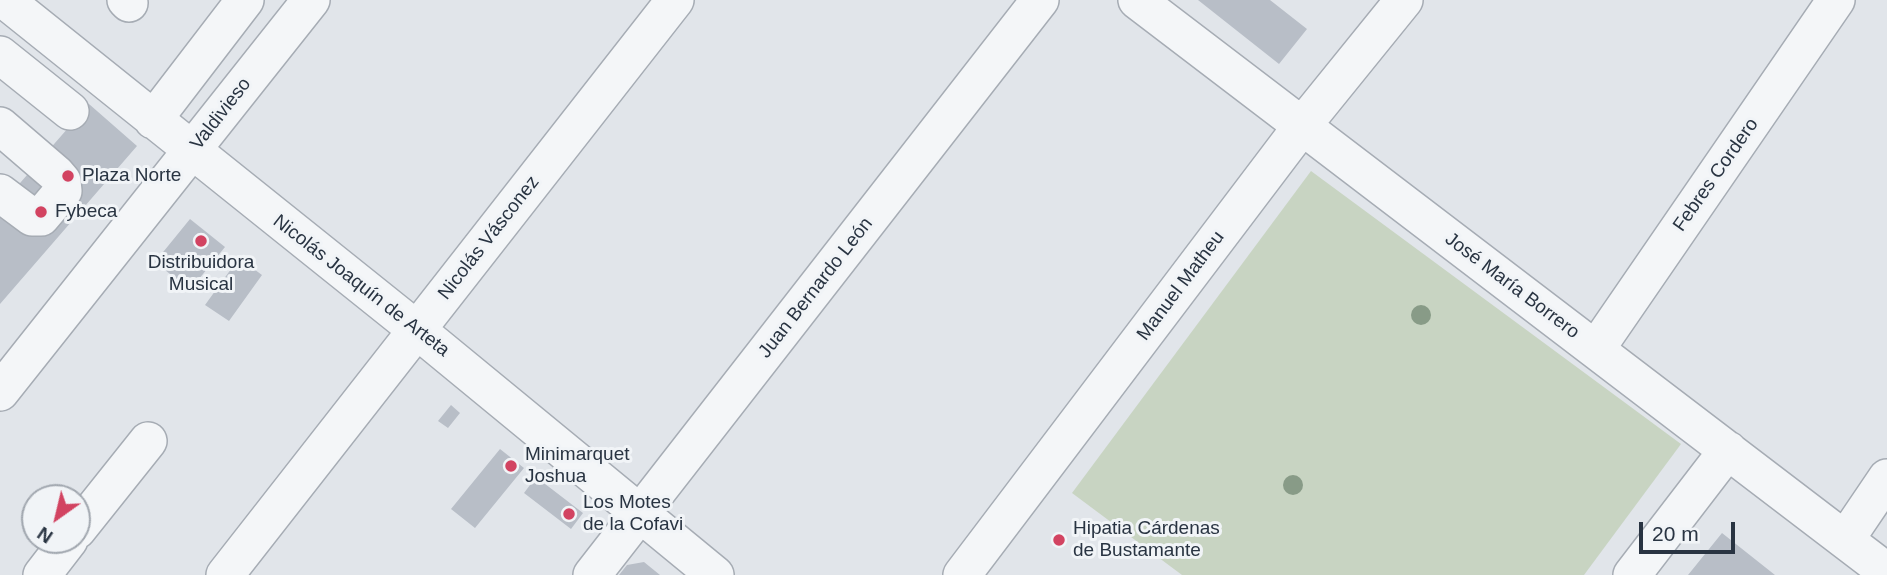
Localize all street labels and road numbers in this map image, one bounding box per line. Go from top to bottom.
street label: Valdivieso [186,73,256,155]
street label: Febres Cordero [1669,114,1763,236]
street label: Nicolás Vásconez [434,171,544,305]
street label: Nicolás Joaquín de Arteta [268,210,454,362]
street label: Juan Bernardo León [754,213,878,363]
street label: Manuel Matheu [1132,227,1230,345]
street label: José María Borrero [1440,228,1584,344]

